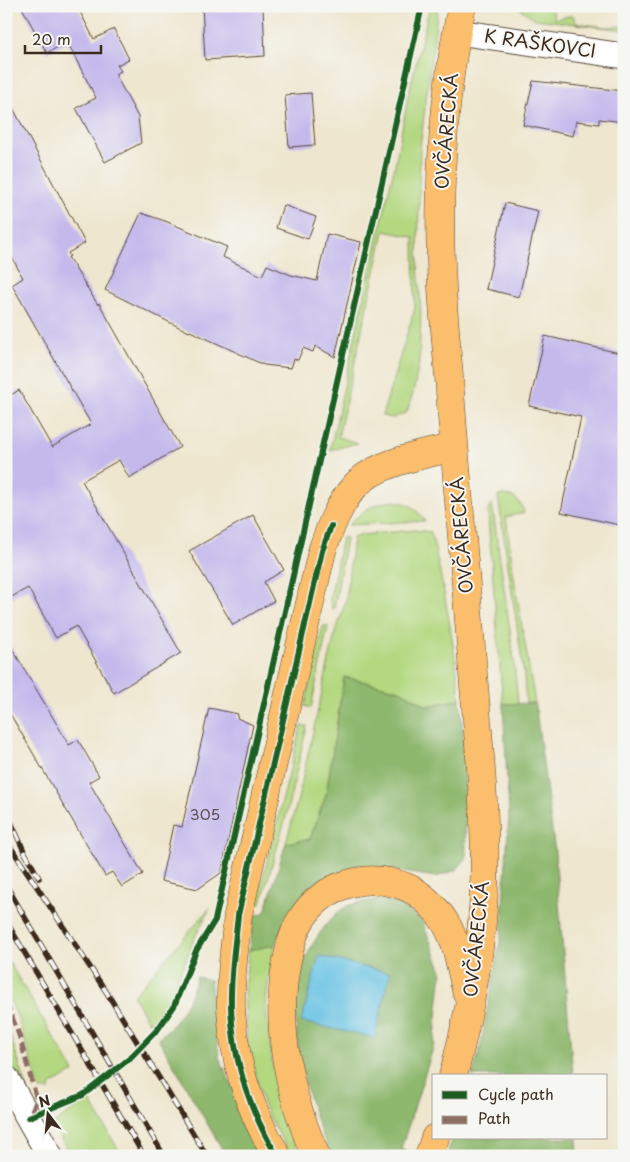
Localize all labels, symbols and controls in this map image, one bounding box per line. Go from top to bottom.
street label: K RAŠKOVCI [483,21,598,64]
scale bar [25,22,101,54]
text: 20 m [32,27,71,50]
street label: OVČÁRECKÁ [427,72,464,190]
street label: OVČÁRECKÁ [442,476,479,594]
house number: 305 [190,802,220,825]
street label: OVČÁRECKÁ [456,879,495,998]
legend [432,1074,608,1140]
text: Cycle path [478,1082,554,1105]
text: N [36,1089,53,1113]
north arrow [22,1090,72,1140]
text: Path [478,1106,510,1129]

